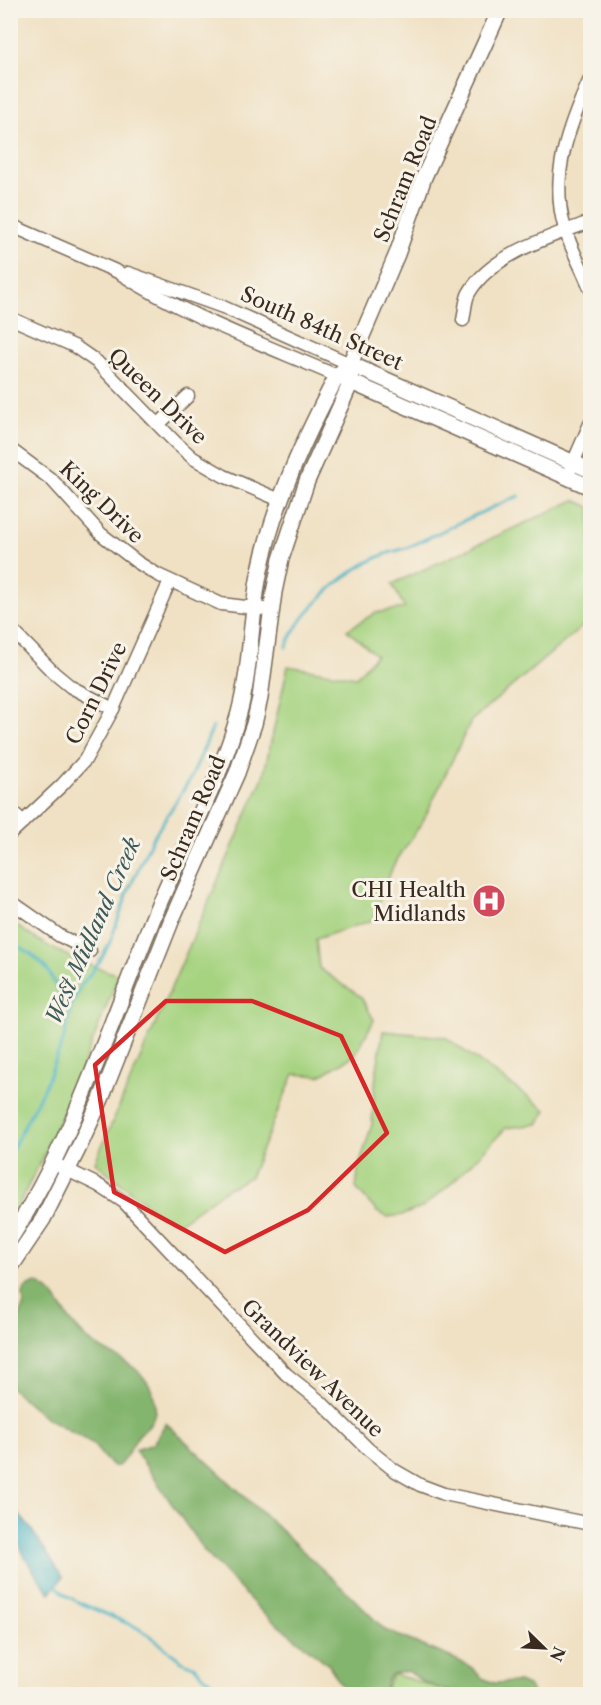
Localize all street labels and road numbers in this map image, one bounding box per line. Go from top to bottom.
street label: Schram Road [368,112,442,246]
street label: South 84th Street [237,281,407,375]
street label: Queen Drive [104,343,212,449]
street label: King Drive [55,456,149,548]
street label: Corn Drive [60,638,132,748]
street label: Schram Road [155,751,231,884]
street label: Grandview Avenue [237,1294,389,1442]

